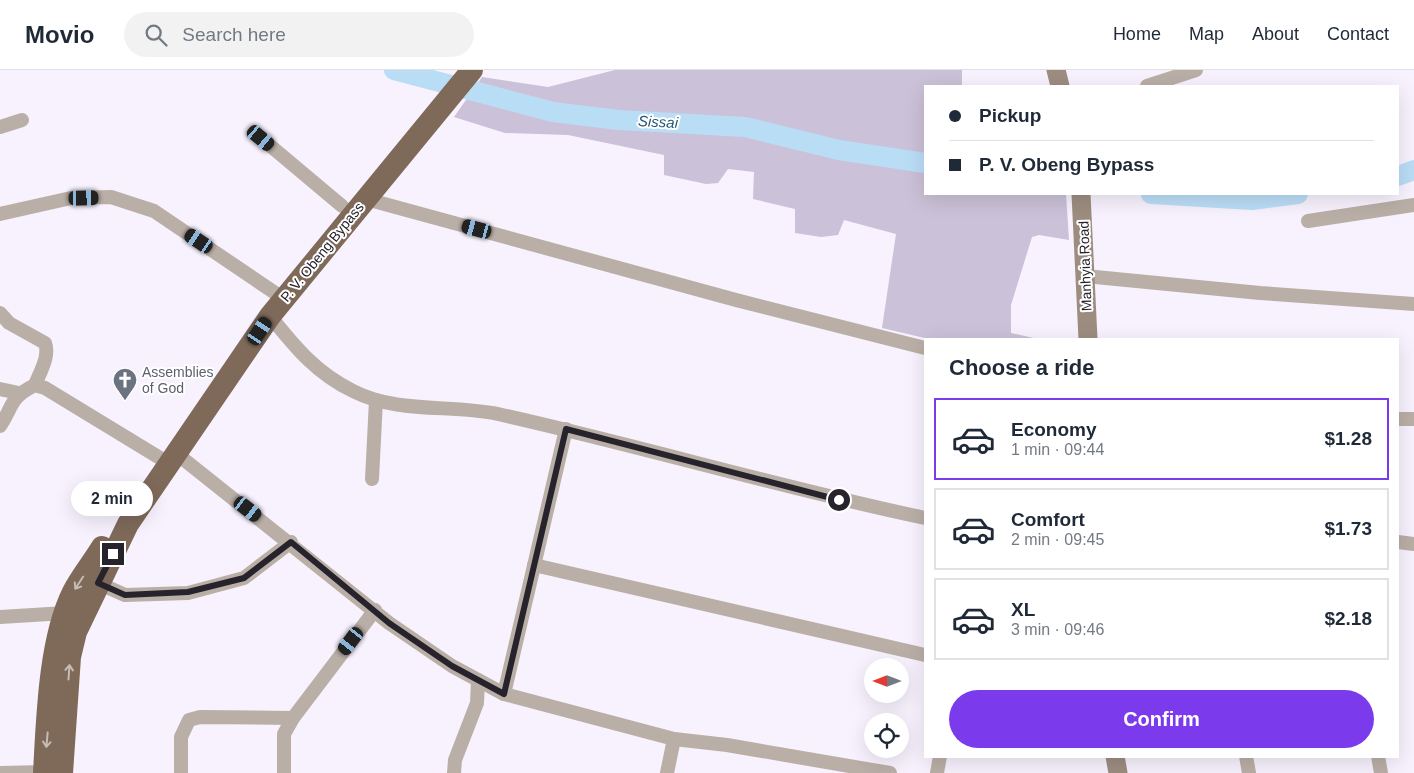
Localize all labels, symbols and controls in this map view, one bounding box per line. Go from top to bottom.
search box [124,12,474,57]
text: Movio [25,21,94,48]
icon: search [142,21,170,49]
text: Search here [182,24,286,45]
text: Home [1113,24,1161,44]
text: Map [1189,24,1224,44]
text: About [1252,24,1299,44]
text: Contact [1327,24,1389,44]
text: Pickup [979,105,1041,126]
water label: Sissai [638,112,679,131]
car [244,123,277,153]
text: P. V. Obeng Bypass [979,154,1154,175]
car [68,190,99,206]
street label: P. V. Obeng Bypass [277,199,367,305]
car [460,218,493,240]
street label: Manhyia Road [1075,221,1095,311]
car [182,226,215,256]
car [245,314,274,348]
text: Choose a ride [949,355,1094,380]
place label: Assemblies of God [142,364,214,396]
church icon: Assemblies of God [112,367,138,401]
icon: car [951,417,996,462]
text: Economy [1011,419,1097,440]
text: $1.28 [1324,428,1372,449]
text: 1 min · 09:44 [1011,441,1104,458]
callout: 2 min [72,482,154,516]
route start [828,489,850,511]
text: 2 min [91,490,133,507]
car [231,494,264,524]
icon: car [951,507,996,552]
text: Comfort [1011,509,1085,530]
text: $1.73 [1324,518,1372,539]
text: 2 min · 09:45 [1011,531,1104,548]
route end [102,543,124,565]
one-way arrow [74,576,84,590]
icon: car [951,597,996,642]
text: XL [1011,599,1035,620]
text: $2.18 [1324,608,1372,629]
text: 3 min · 09:46 [1011,621,1104,638]
car [335,625,366,657]
north arrow [864,658,909,702]
map controls [864,658,909,758]
one-way arrow [65,664,74,680]
button: Confirm [949,690,1374,748]
button: locate [864,713,909,758]
one-way arrow [42,732,51,748]

